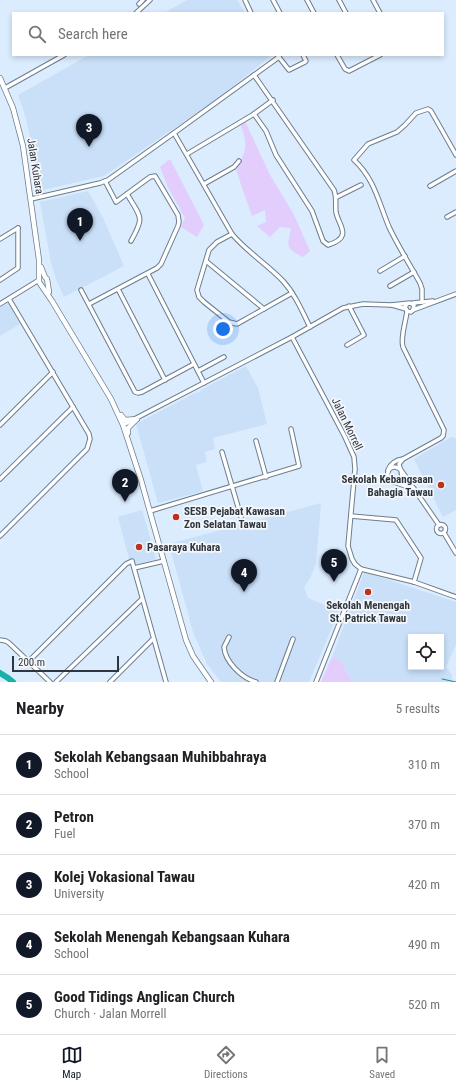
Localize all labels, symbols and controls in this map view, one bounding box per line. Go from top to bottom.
search box [12,12,444,56]
icon: search [26,23,48,45]
text: Search here [58,25,128,43]
pin: 3 [76,114,102,147]
street label: Jalan Kuhara [24,137,46,195]
pin: 1 [67,208,93,241]
your location [213,319,233,339]
street label: Jalan Morrell [329,396,365,452]
pin: 2 [112,469,138,502]
place label: Sekolah Kebangsaan Bahagia Tawau [342,473,433,499]
marker: Sekolah Kebangsaan Bahagia Tawau [436,480,446,490]
place label: SESB Pejabat Kawasan Zon Selatan Tawau [184,505,285,531]
marker: SESB Pejabat Kawasan Zon Selatan Tawau [171,512,181,522]
place label: Pasaraya Kuhara [147,541,220,554]
marker: Pasaraya Kuhara [134,542,144,552]
pin: 5 [321,549,347,582]
pin: 4 [231,559,257,592]
marker: Sekolah Menengah St. Patrick Tawau [363,587,373,597]
place label: Sekolah Menengah St. Patrick Tawau [326,599,410,625]
map controls [408,634,444,670]
button: locate [408,634,444,670]
scale bar [12,654,119,673]
text: 200 m [18,656,45,669]
text: Nearby [16,698,64,718]
text: 5 results [396,701,440,716]
text: Sekolah Kebangsaan Muhibbahraya [54,748,267,766]
text: 1 [26,757,32,772]
text: 310 m [408,757,440,772]
text: School [54,766,89,781]
text: Petron [54,808,94,826]
text: 2 [26,817,32,832]
text: 370 m [408,817,440,832]
text: Fuel [54,826,75,841]
text: Kolej Vokasional Tawau [54,868,195,886]
text: 3 [26,877,32,892]
text: 420 m [408,877,440,892]
text: University [54,886,104,901]
text: Sekolah Menengah Kebangsaan Kuhara [54,928,290,946]
text: 4 [26,937,32,952]
text: 490 m [408,937,440,952]
text: School [54,946,89,961]
text: Good Tidings Anglican Church [54,988,235,1006]
text: 5 [26,997,32,1012]
text: 520 m [408,997,440,1012]
text: Church · Jalan Morrell [54,1006,166,1021]
tab: Map [61,1044,83,1081]
tab: Directions [204,1044,248,1081]
tab: Saved [369,1044,395,1081]

